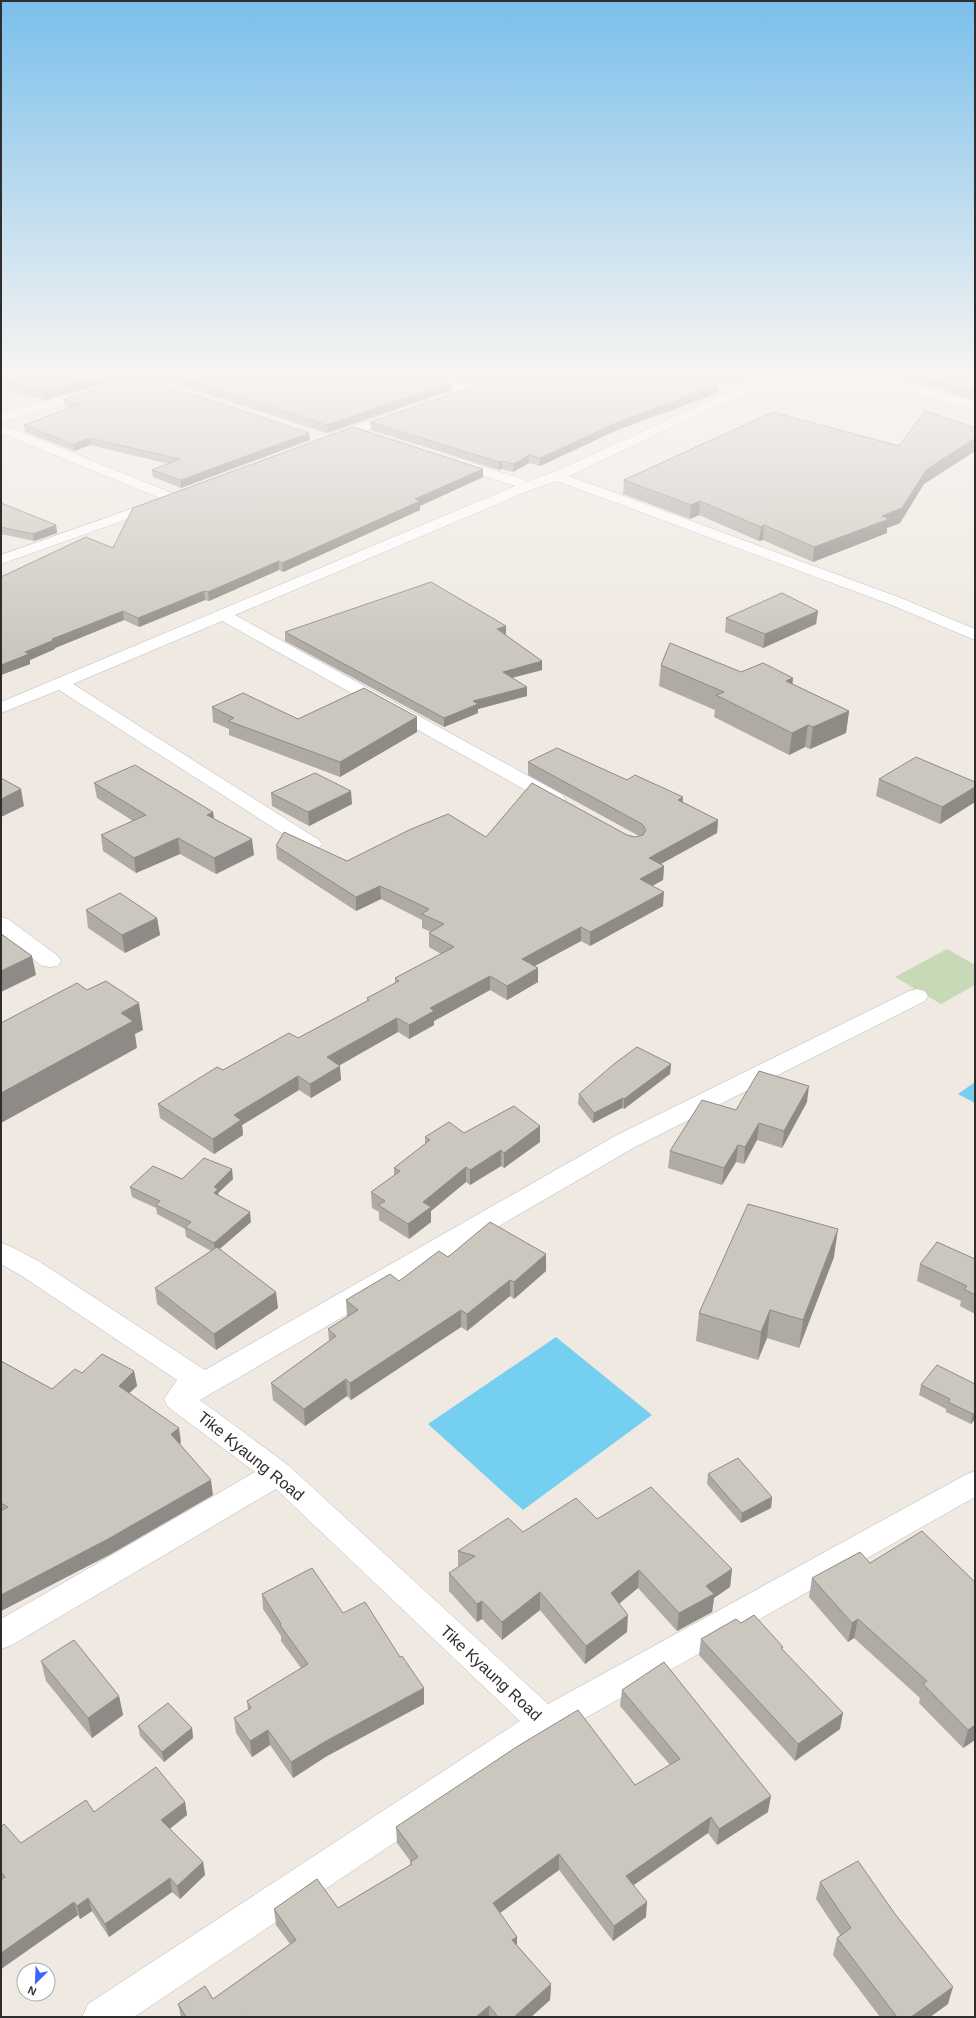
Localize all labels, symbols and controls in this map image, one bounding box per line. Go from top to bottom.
street label: Tike Kyaung Road [195,1408,307,1504]
street label: Tike Kyaung Road [437,1622,545,1724]
north arrow [16,1962,56,2002]
text: N [26,1984,38,1998]

